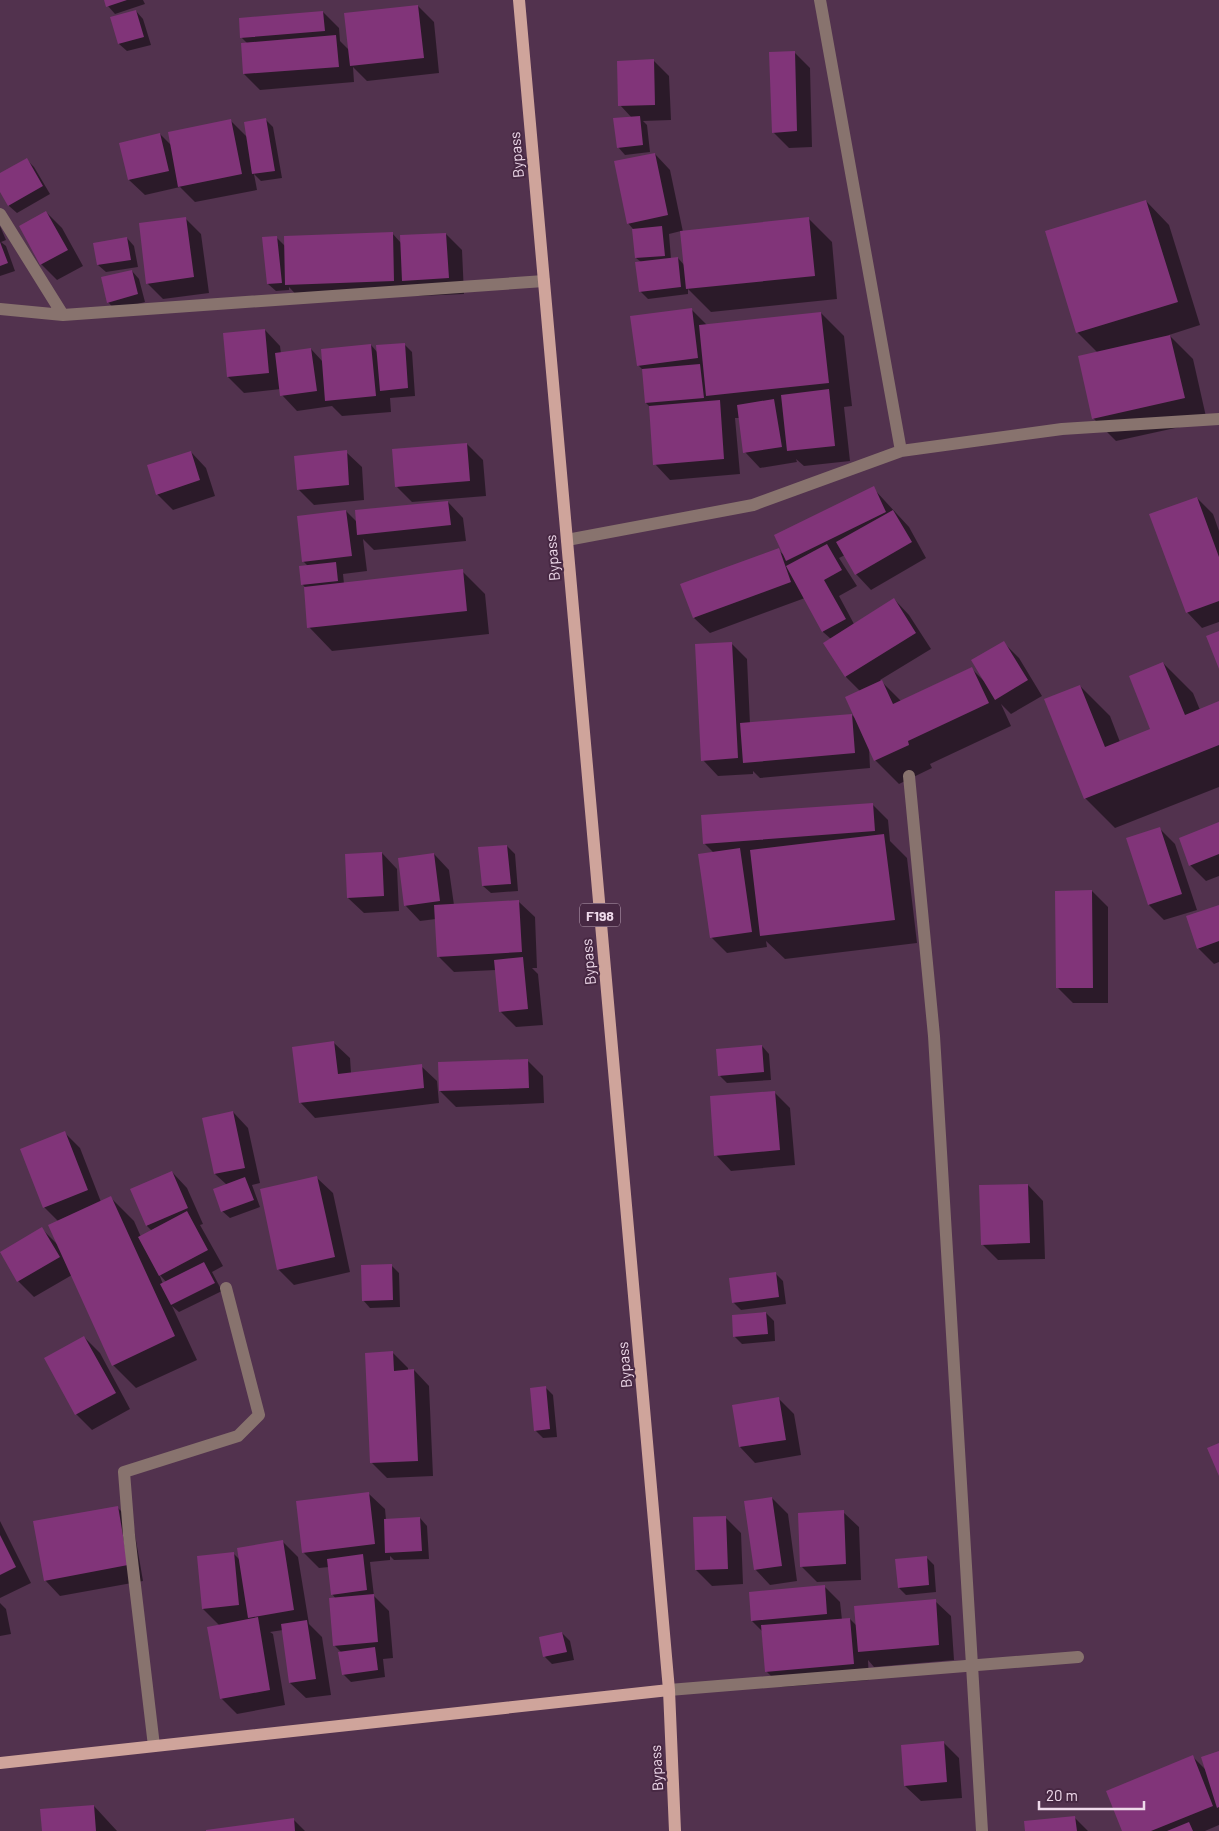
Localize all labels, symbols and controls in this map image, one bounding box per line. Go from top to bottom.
street label: Bypass [505,131,527,179]
street label: Bypass [541,534,563,582]
road number: F198 [580,904,620,926]
street label: Bypass [577,938,599,986]
street label: Bypass [613,1341,635,1389]
street label: Bypass [646,1744,666,1792]
scale bar [1039,1778,1144,1810]
text: 20 m [1046,1786,1078,1804]

